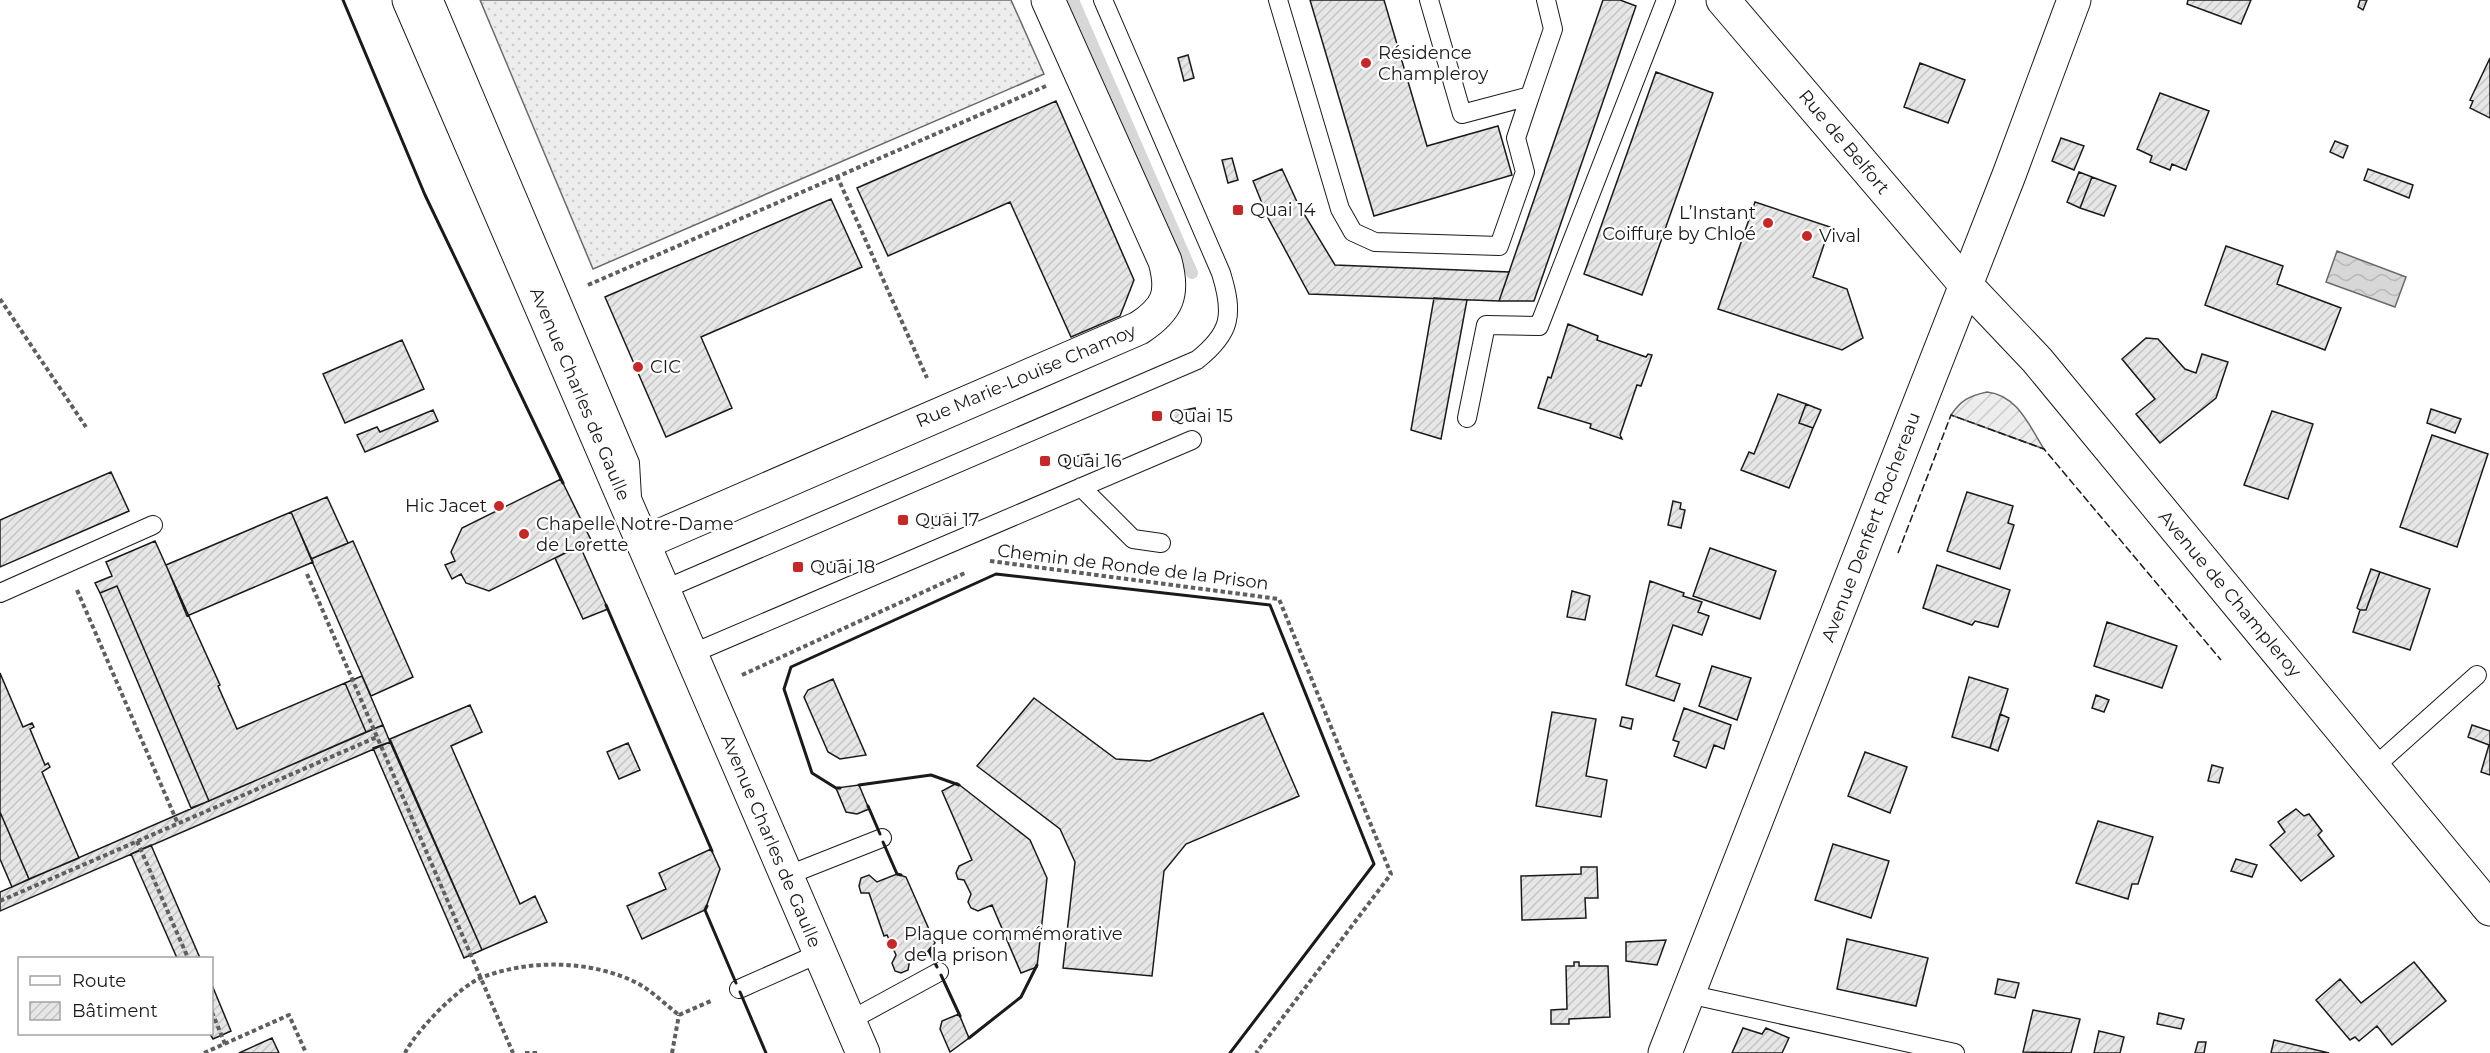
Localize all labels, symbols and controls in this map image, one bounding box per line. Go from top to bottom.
place label: Résidence Champleroy [1378,42,1489,85]
marker: Résidence Champleroy [1359,56,1373,70]
street label: Rue de Belfort [1794,85,1894,199]
place label: Quai 14 [1250,199,1316,221]
place label: L’Instant Coiffure by Chloé [1602,202,1756,245]
marker: Quai 14 [1231,203,1245,217]
marker: L’Instant Coiffure by Chloé [1761,216,1775,230]
place label: Vival [1819,225,1861,247]
marker: Vival [1800,229,1814,243]
street label: Avenue Charles de Gaulle [525,284,635,504]
street label: Rue Marie-Louise Chamoy [913,320,1140,432]
place label: CIC [650,356,681,378]
marker: CIC [631,360,645,374]
place label: Quai 15 [1169,405,1233,427]
marker: Quai 15 [1150,409,1164,423]
street label: Avenue Denfert Rochereau [1817,409,1925,645]
place label: Quai 16 [1057,450,1122,472]
marker: Quai 16 [1038,454,1052,468]
place label: Hic Jacet [405,495,487,517]
marker: Hic Jacet [492,499,506,513]
street label: Avenue de Champleroy [2154,506,2306,682]
place label: Quai 17 [915,509,979,531]
place label: Chapelle Notre-Dame de Lorette [536,513,734,556]
marker: Quai 17 [896,513,910,527]
marker: Chapelle Notre-Dame de Lorette [517,527,531,541]
street label: Chemin de Ronde de la Prison [996,539,1270,595]
place label: Quai 18 [810,556,875,578]
marker: Quai 18 [791,560,805,574]
street label: Avenue Charles de Gaulle [716,731,826,951]
place label: Plaque commémorative de la prison [904,923,1123,966]
marker: Plaque commémorative de la prison [885,937,899,951]
legend [18,957,213,1035]
text: Route [72,970,126,992]
text: Bâtiment [72,1000,158,1022]

